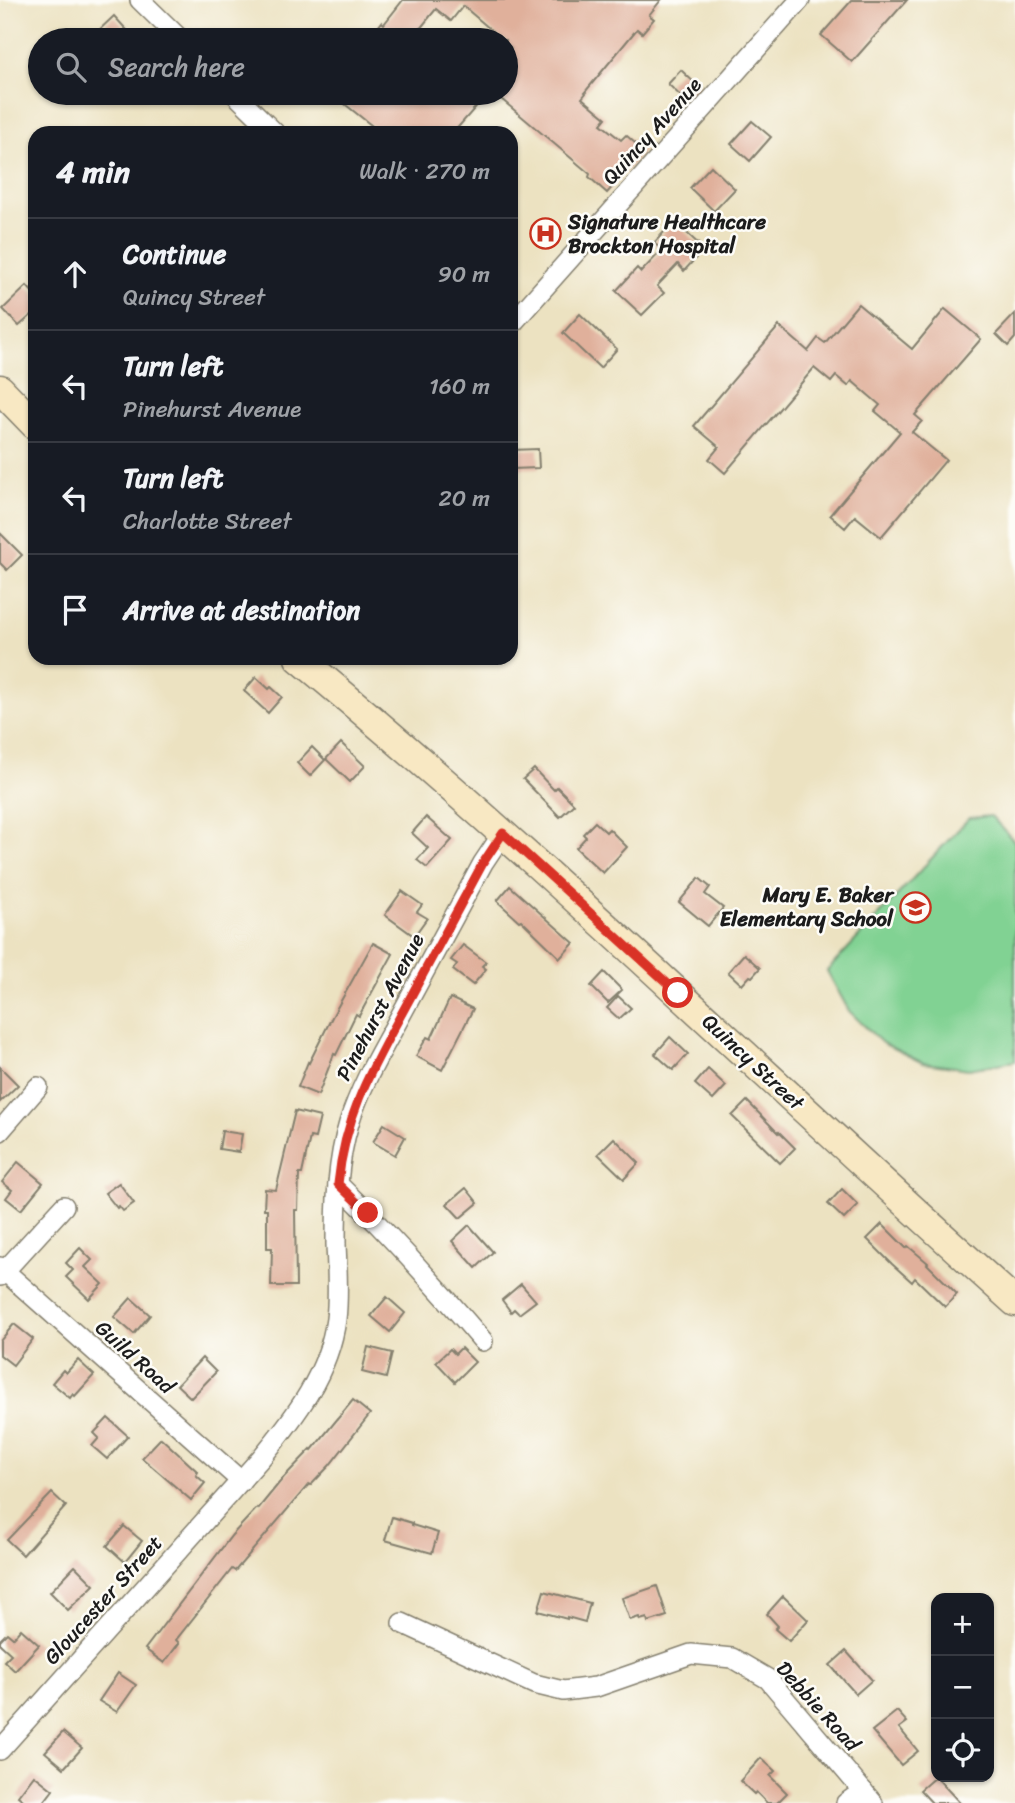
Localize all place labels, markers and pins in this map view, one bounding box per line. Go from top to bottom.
place label: Signature Healthcare Brockton Hospital [567,203,766,265]
hospital icon: Signature Healthcare Brockton Hospital [528,217,562,251]
place label: Mary E. Baker Elementary School [720,876,895,938]
school or university icon: Mary E. Baker Elementary School [899,890,933,924]

